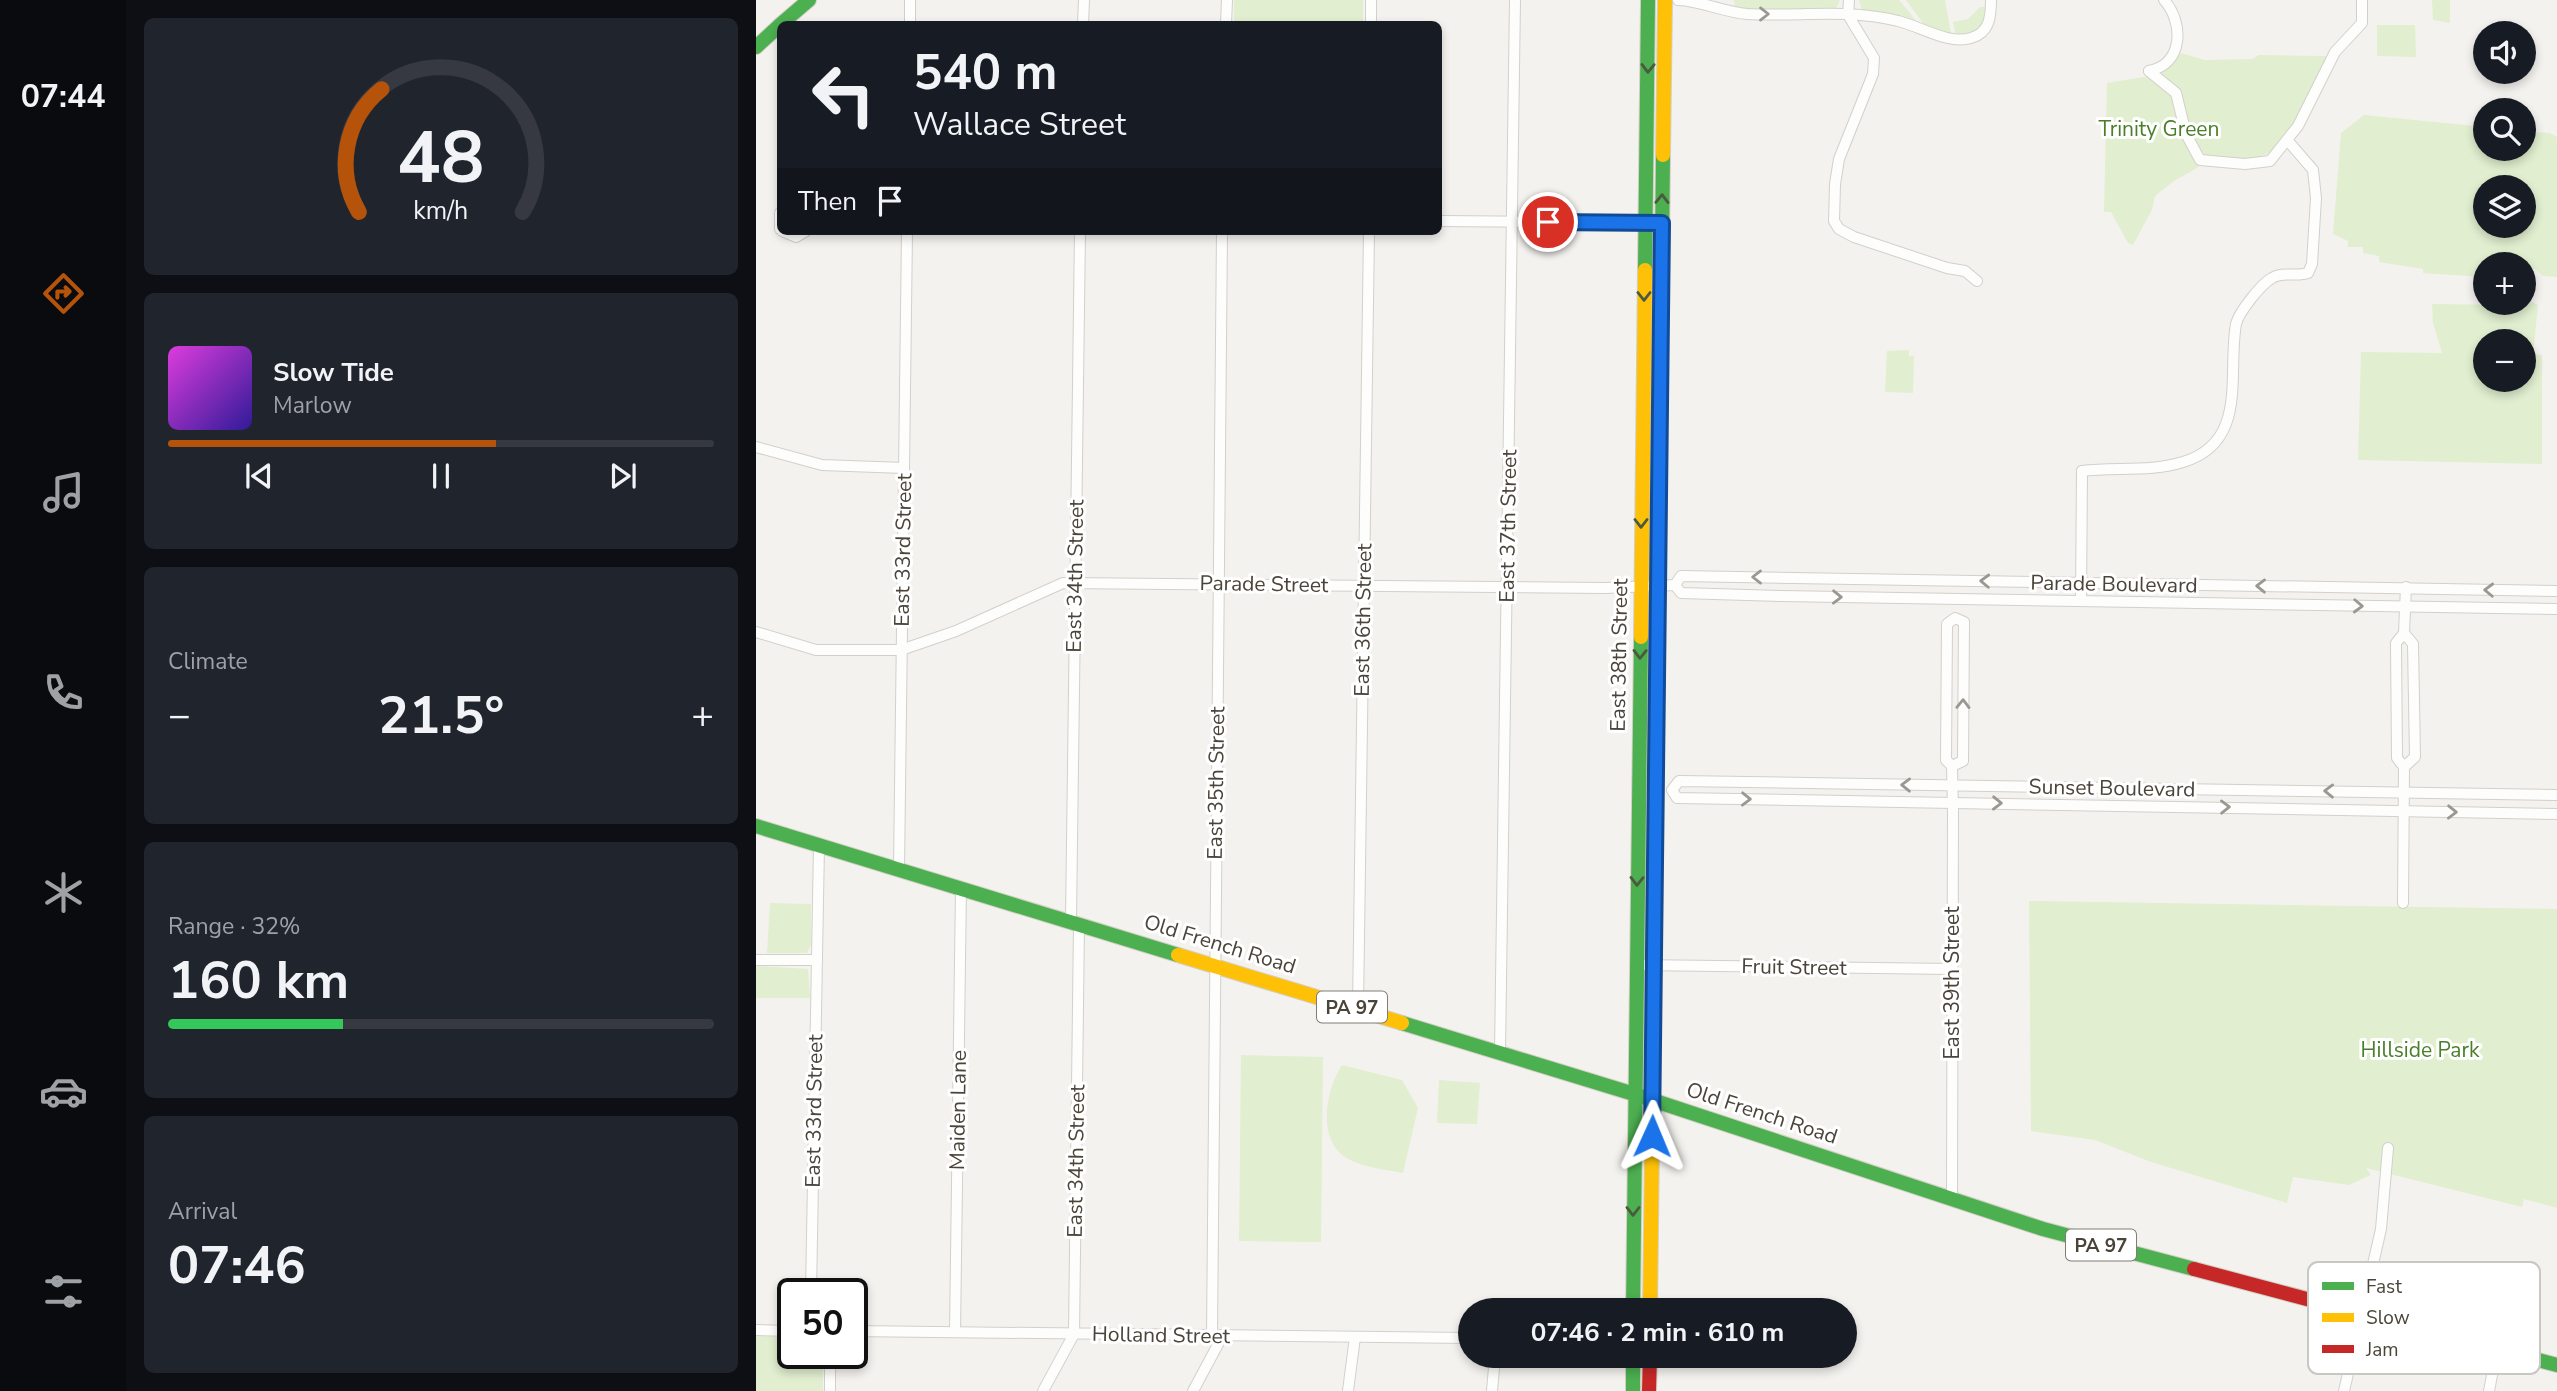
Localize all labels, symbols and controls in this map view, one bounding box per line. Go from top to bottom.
one-way arrow [1759,6,1770,22]
map controls [2473,21,2536,392]
button: sound [2473,21,2536,84]
text: 540 m [913,39,1057,106]
icon: left [798,49,889,140]
one-way arrow [1640,63,1655,74]
text: 07:44 [21,75,105,118]
button: search [2473,98,2536,161]
text: Wallace Street [913,103,1126,146]
text: 48 [397,109,485,209]
park label: Trinity Green [2099,115,2219,143]
button: layers [2473,175,2536,238]
icon: arrive [871,182,909,220]
text: Then [798,184,857,219]
pin [1518,192,1578,252]
one-way arrow [1655,193,1670,204]
text: km/h [413,194,469,228]
icon: arrive [1529,203,1567,241]
button: + [2473,252,2536,315]
icon: directions [39,269,88,318]
one-way arrow [1636,291,1652,301]
button: − [2473,329,2536,392]
text: Slow Tide [273,355,394,390]
text: Marlow [273,390,352,421]
street label: East 37th Street [1493,449,1523,603]
icon: previous [240,457,278,495]
icon: pause [422,457,460,495]
icon: next [604,457,642,495]
icon: music [39,468,88,517]
street label: East 33rd Street [888,472,918,627]
street label: East 34th Street [1060,499,1090,653]
one-way arrow [1633,518,1649,529]
street label: East 36th Street [1348,543,1378,697]
street label: Parade Street [1199,569,1329,599]
one-way arrow [1752,569,1762,585]
street label: Parade Boulevard [2030,569,2198,599]
one-way arrow [1979,574,1990,589]
street label: East 38th Street [1604,578,1634,732]
one-way arrow [2256,579,2267,594]
one-way arrow [2483,582,2494,597]
one-way arrow [1832,589,1843,605]
one-way arrow [2353,599,2364,614]
text: Climate [168,646,248,677]
one-way arrow [1632,649,1648,660]
icon: phone [39,668,88,717]
text: 21.5° [378,680,504,751]
text: − [168,690,191,741]
text: + [691,690,714,741]
one-way arrow [1956,699,1971,710]
street label: East 35th Street [1201,706,1231,860]
street label: Sunset Boulevard [2028,773,2196,803]
one-way arrow [1900,777,1910,793]
one-way arrow [2323,783,2334,799]
one-way arrow [1741,791,1751,807]
one-way arrow [1993,795,2003,811]
one-way arrow [2220,799,2231,815]
one-way arrow [2448,804,2458,820]
icon: climate [39,868,88,917]
one-way arrow [1629,877,1645,887]
street label: East 39th Street [1938,906,1966,1060]
street label: Old French Road [1141,908,1299,980]
text: Range · 32% [168,911,300,942]
text: 160 km [168,945,349,1016]
street label: Fruit Street [1741,952,1848,982]
road number: PA 97 [1317,992,1387,1023]
street label: East 33rd Street [799,1033,829,1188]
park label: Hillside Park [2361,1036,2480,1064]
street label: Maiden Lane [943,1050,973,1170]
icon: car [39,1067,88,1116]
street label: Old French Road [1683,1075,1841,1151]
street label: East 34th Street [1061,1084,1091,1238]
position arrow [1615,1099,1689,1173]
text: Arrival [168,1196,237,1227]
one-way arrow [1625,1206,1641,1217]
text: 07:46 [168,1230,306,1301]
road number: PA 97 [2066,1230,2136,1260]
legend [2308,1262,2540,1374]
icon: filters [39,1267,88,1316]
text: Fast [2366,1274,2402,1300]
speed limit sign: 50 [777,1278,868,1369]
text: Slow [2366,1305,2410,1331]
text: 07:46 · 2 min · 610 m [1531,1315,1784,1350]
street label: Holland Street [1092,1320,1231,1350]
text: Jam [2365,1337,2399,1363]

